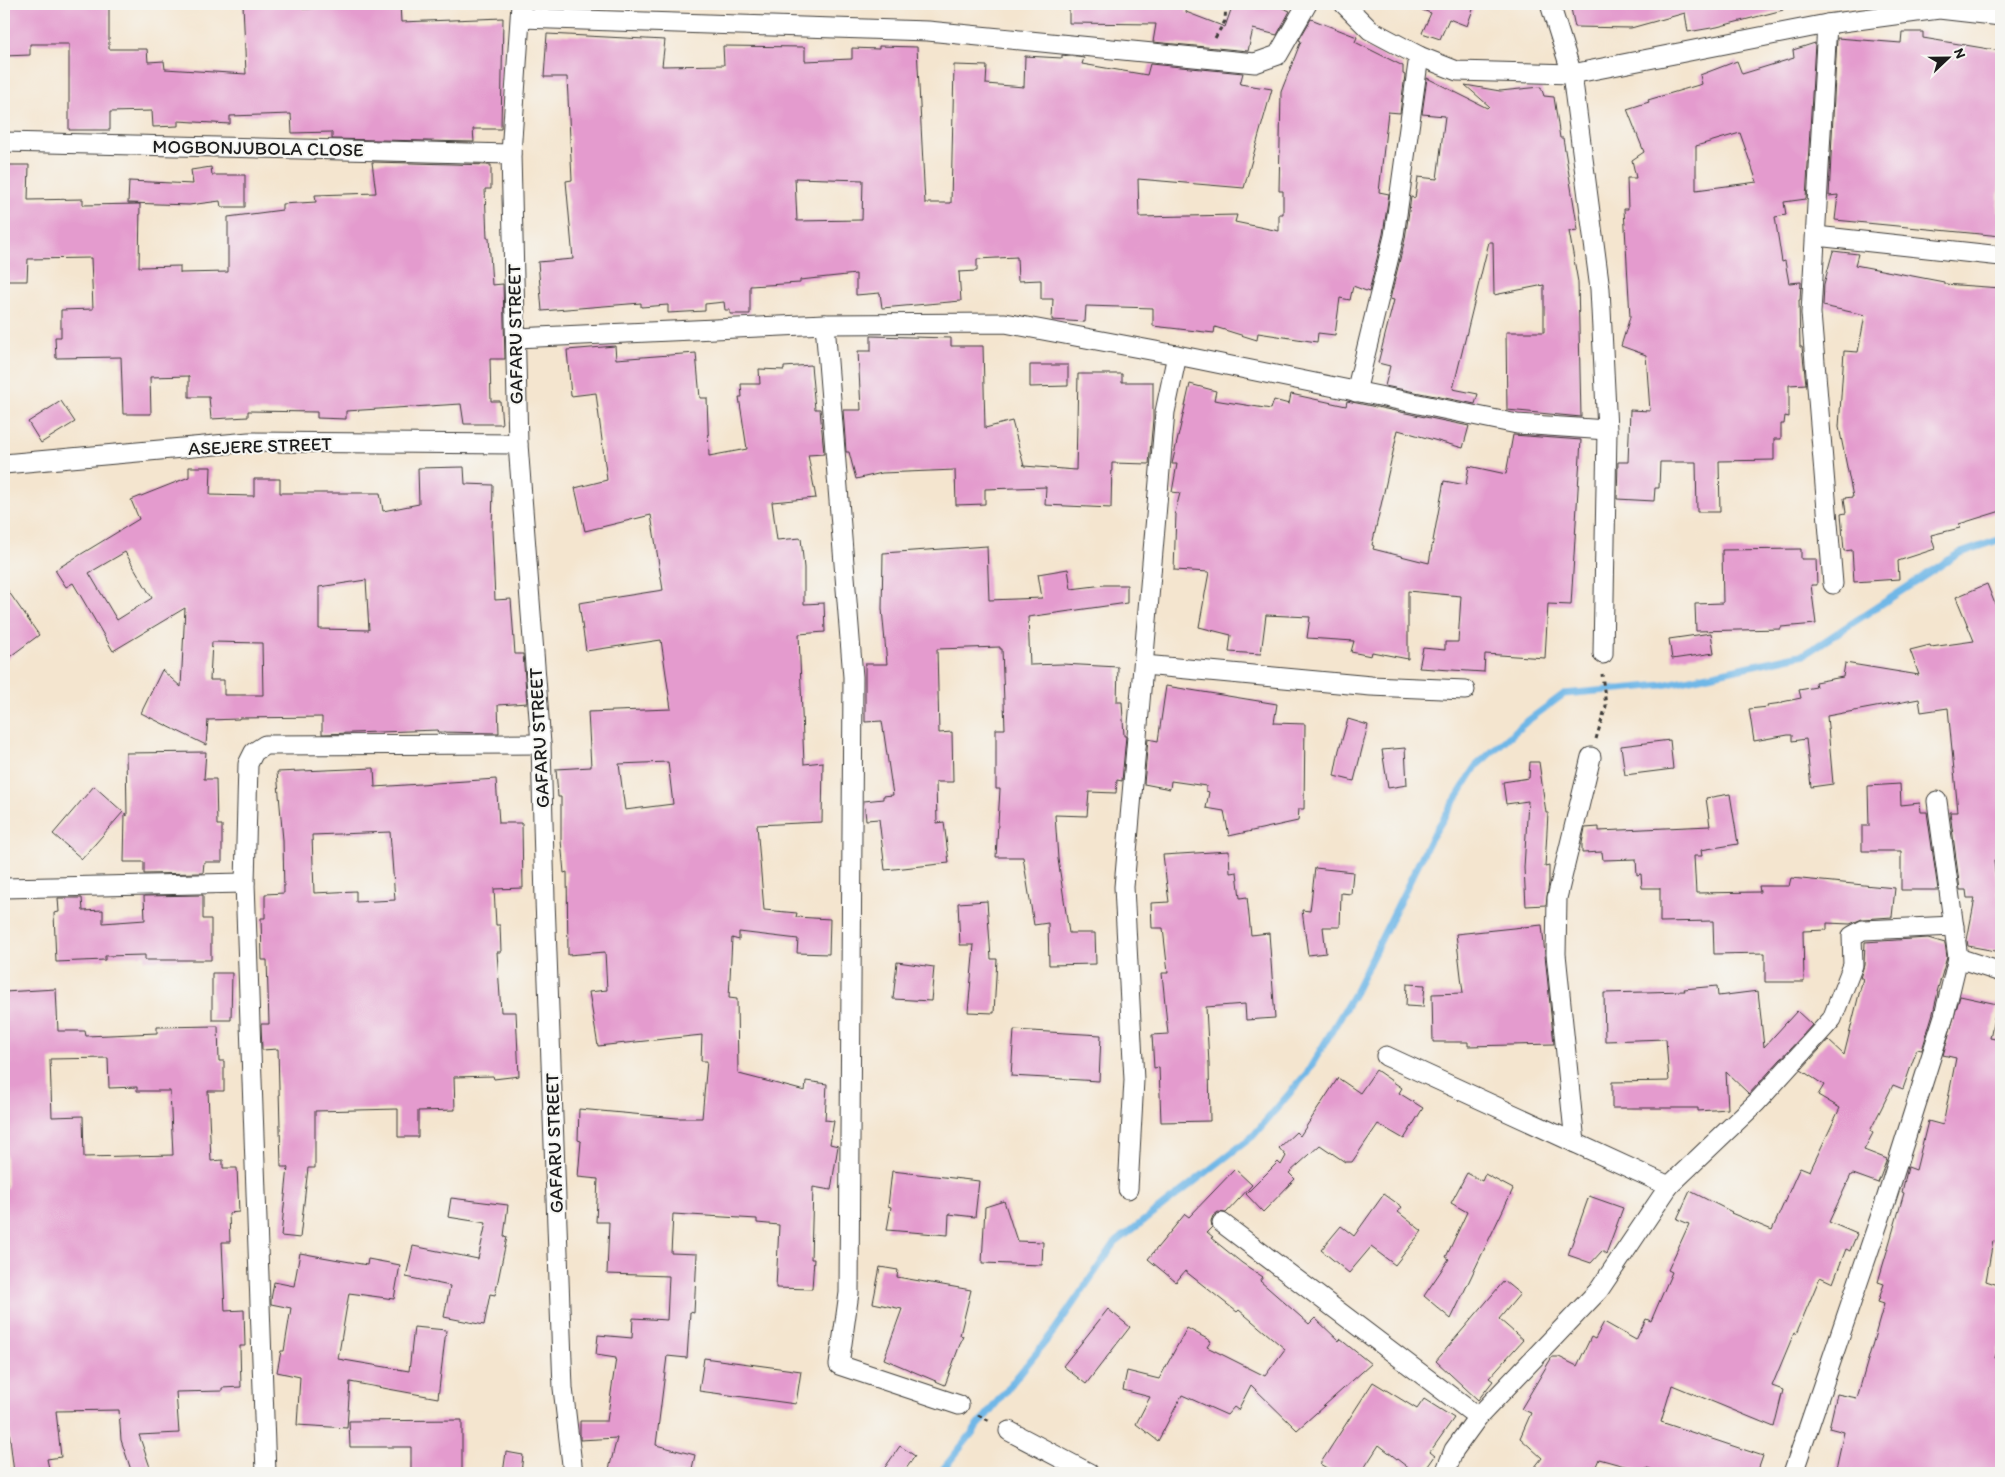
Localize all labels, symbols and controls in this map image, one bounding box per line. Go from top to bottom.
north arrow [1922,32,1972,82]
text: N [1950,46,1969,61]
street label: MOGBONJUBOLA CLOSE [152,135,364,161]
street label: GAFARU STREET [502,263,528,404]
street label: ASEJERE STREET [188,432,333,460]
street label: GAFARU STREET [524,667,554,809]
street label: GAFARU STREET [540,1072,568,1214]

